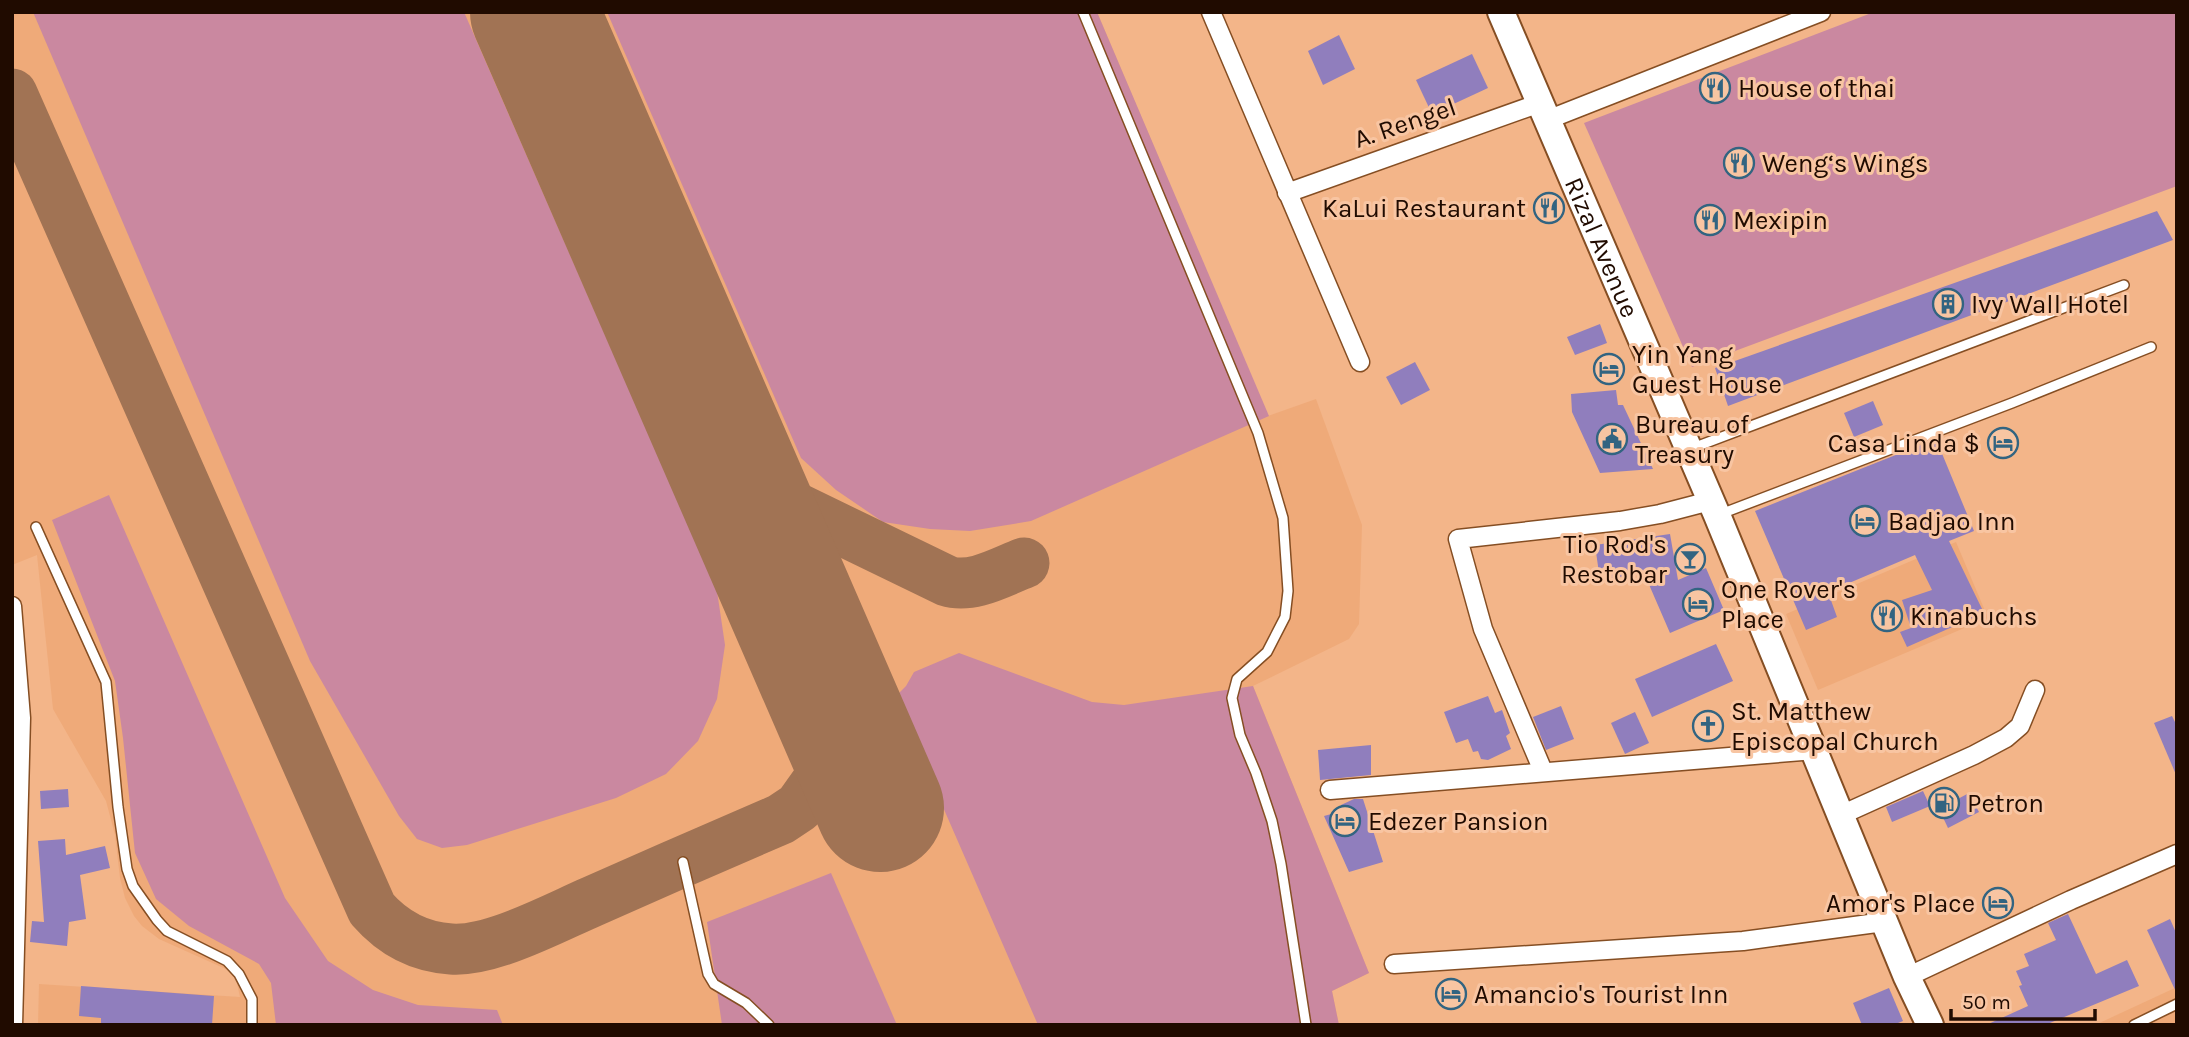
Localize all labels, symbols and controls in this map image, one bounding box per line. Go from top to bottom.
restaurant icon: House of thai [1698,71,1732,105]
place label: House of thai [1738,73,1895,104]
street label: A. Rengel [1350,91,1460,155]
restaurant icon: Weng‘s Wings [1722,146,1756,180]
place label: Weng‘s Wings [1762,148,1929,179]
street label: Rizal Avenue [1558,172,1646,322]
restaurant icon: KaLui Restaurant [1532,191,1566,225]
place label: KaLui Restaurant [1322,193,1526,224]
restaurant icon: Mexipin [1693,203,1727,237]
place label: Mexipin [1733,205,1828,236]
building icon: Ivy Wall Hotel [1931,287,1965,321]
place label: Ivy Wall Hotel [1971,289,2129,320]
place label: Yin Yang Guest House [1632,339,1782,400]
hotel icon: Yin Yang Guest House [1592,352,1626,386]
place label: Bureau of Treasury [1635,409,1750,470]
public building icon: Bureau of Treasury [1595,422,1629,456]
hotel icon: Casa Linda $ [1986,426,2020,460]
place label: Casa Linda $ [1828,428,1980,459]
hotel icon: Badjao Inn [1848,504,1882,538]
place label: Badjao Inn [1888,506,2015,537]
place label: Tio Rod's Restobar [1561,529,1668,590]
bar icon: Tio Rod's Restobar [1673,542,1707,576]
place label: One Rover's Place [1721,574,1856,635]
hotel icon: One Rover's Place [1681,587,1715,621]
restaurant icon: Kinabuchs [1870,599,1904,633]
place label: Kinabuchs [1910,601,2037,632]
place label: St. Matthew Episcopal Church [1731,696,1939,757]
church icon: St. Matthew Episcopal Church [1691,709,1725,743]
fuel station icon: Petron [1927,786,1961,820]
place label: Petron [1967,788,2044,819]
hotel icon: Edezer Pansion [1328,804,1362,838]
place label: Edezer Pansion [1368,806,1548,837]
hotel icon: Amor's Place [1981,886,2015,920]
place label: Amor's Place [1826,888,1975,919]
hotel icon: Amancio's Tourist Inn [1434,977,1468,1011]
scale bar [1951,978,2094,1022]
place label: Amancio's Tourist Inn [1474,979,1728,1010]
text: 50 m [1962,990,2011,1014]

